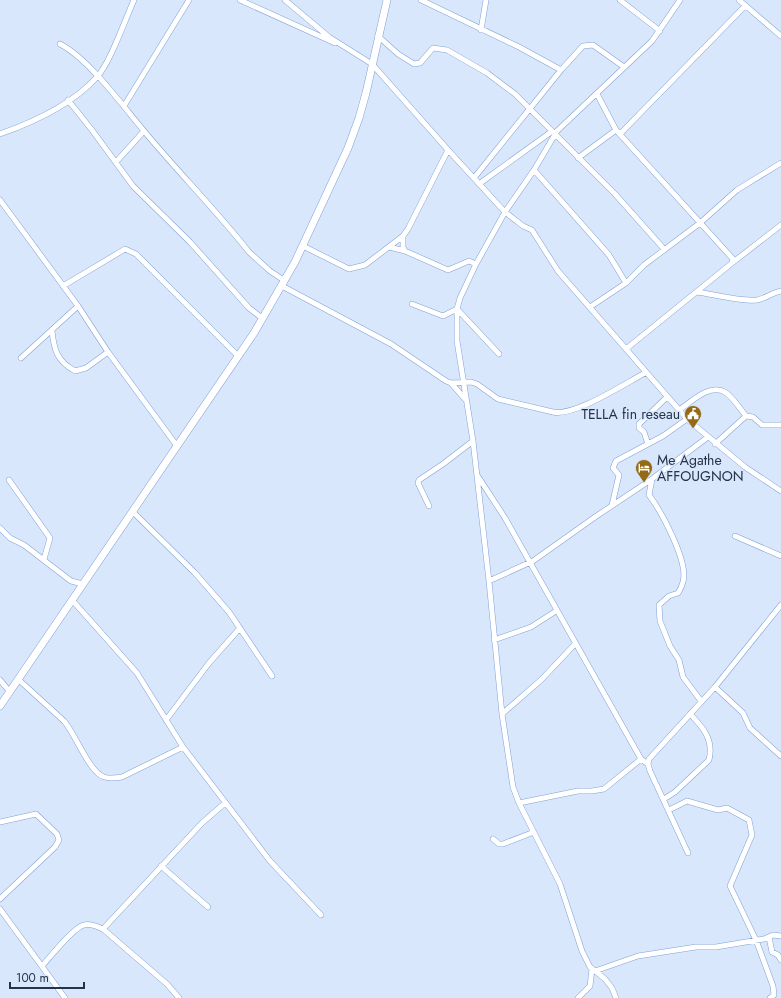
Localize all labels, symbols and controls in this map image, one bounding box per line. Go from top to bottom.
place label: TELLA fin reseau [581,404,680,424]
public building icon: TELLA fin reseau [683,404,703,429]
place label: Me Agathe AFFOUGNON [657,450,744,486]
hotel icon: Me Agathe AFFOUGNON [634,458,654,483]
scale bar [10,964,84,990]
text: 100 m [16,969,49,987]

